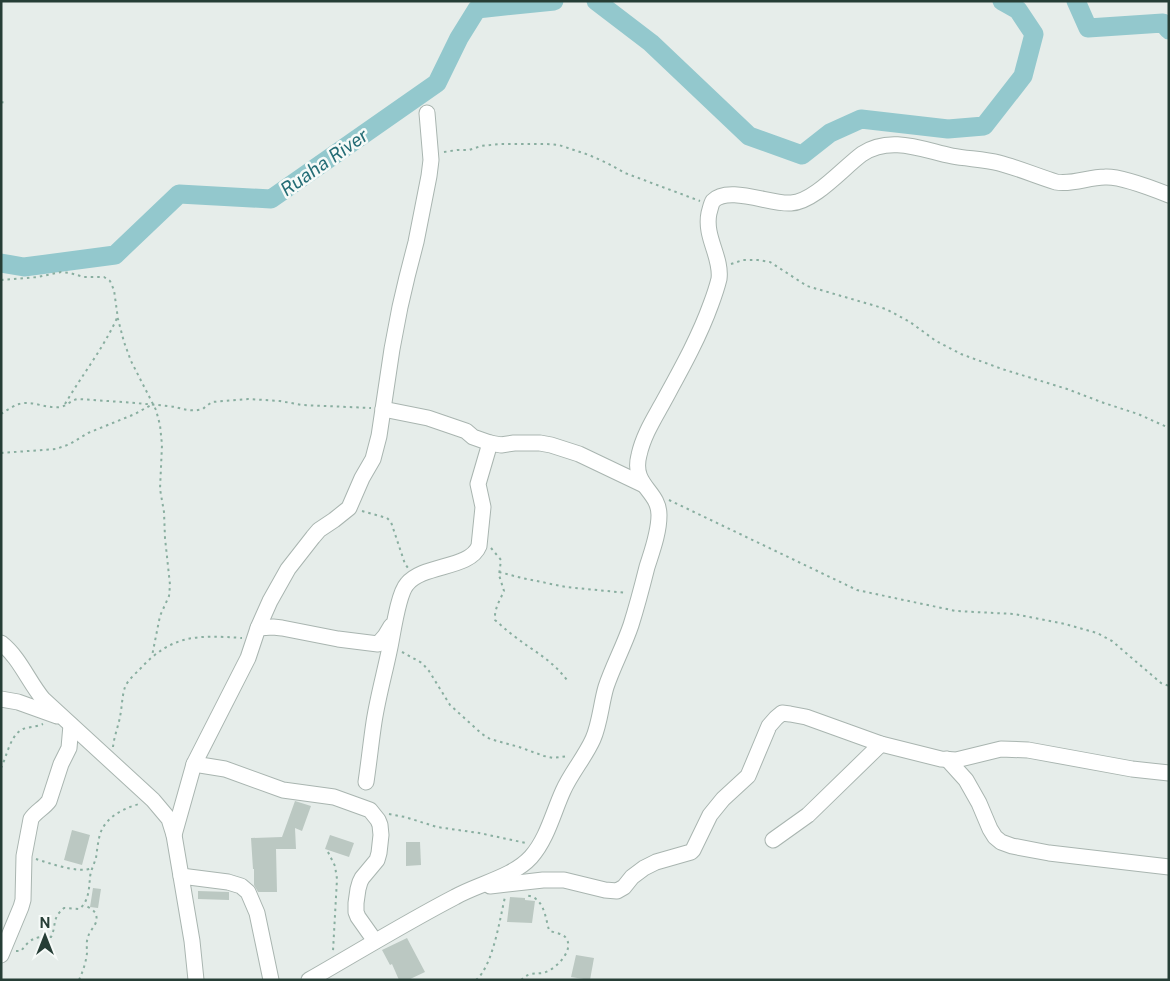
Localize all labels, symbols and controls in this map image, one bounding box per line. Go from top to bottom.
water label: Ruaha River [276,123,373,200]
north arrow [20,911,70,961]
text: N [40,915,50,931]

